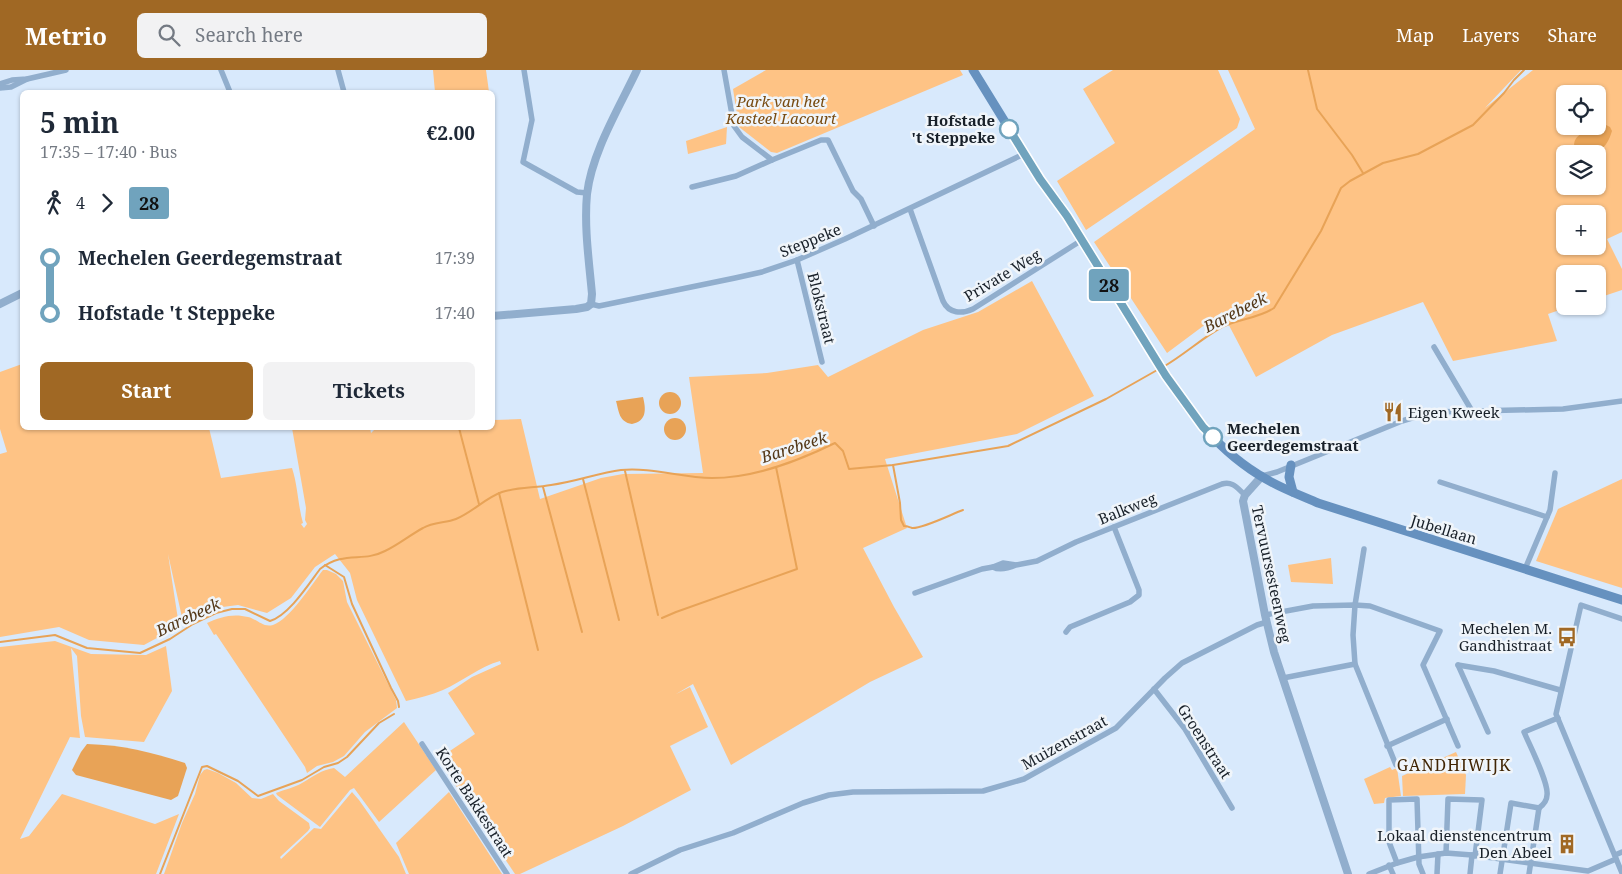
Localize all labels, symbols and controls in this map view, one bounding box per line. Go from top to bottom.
search box [137,13,487,58]
text: Metrio [25,19,107,52]
icon: search [155,21,183,49]
text: Search here [195,22,303,48]
text: Map [1396,23,1434,47]
text: Layers [1462,23,1520,47]
text: Share [1548,23,1597,47]
map controls [1556,85,1606,315]
button: locate [1556,85,1606,135]
park label: Park van het Kasteel Lacourt [725,91,837,128]
text: 5 min [40,103,119,141]
place label: Hofstade 't Steppeke [912,110,995,147]
marker: Hofstade 't Steppeke [999,119,1019,139]
text: €2.00 [427,120,475,146]
text: 17:35 – 17:40 · Bus [40,141,177,163]
button: layers [1556,145,1606,195]
icon: walk [40,189,68,217]
icon: forward [93,189,121,217]
text: 28 [139,191,159,215]
text: 4 [76,192,85,214]
button: + [1556,205,1606,255]
street label: Steppeke [776,219,844,261]
street label: Private Weg [960,244,1044,306]
text: Mechelen Geerdegemstraat [78,245,342,271]
text: 17:39 [435,247,475,269]
button: − [1556,265,1606,315]
line badge: 28 [1086,269,1132,301]
street label: Blokstraat [803,270,841,346]
text: 28 [1099,273,1119,297]
water label: Barebeek [1199,286,1271,338]
text: Hofstade 't Steppeke [78,300,275,326]
text: 17:40 [435,302,475,324]
button: Start [40,362,253,420]
button: Tickets [263,362,475,420]
restaurant icon: Eigen Kweek [1382,401,1404,423]
place label: Eigen Kweek [1408,402,1500,422]
place label: Mechelen Geerdegemstraat [1227,418,1359,455]
water label: Barebeek [757,426,831,468]
marker: Mechelen Geerdegemstraat [1203,427,1223,447]
street label: Balkweg [1095,487,1159,529]
street label: Tervuursesteenweg [1248,503,1296,645]
street label: Jubellaan [1408,509,1480,549]
water label: Barebeek [151,592,225,642]
place label: Mechelen M. Gandhistraat [1459,618,1552,655]
bus stop icon: Mechelen M. Gandhistraat [1556,626,1578,648]
street label: Groenstraat [1173,700,1237,782]
street label: Muizenstraat [1018,710,1110,774]
street label: Korte Bakkestraat [432,743,518,861]
district label: GANDHIWIJK [1397,754,1511,776]
place label: Lokaal dienstencentrum Den Abeel [1377,825,1552,862]
building icon: Lokaal dienstencentrum Den Abeel [1556,833,1578,855]

